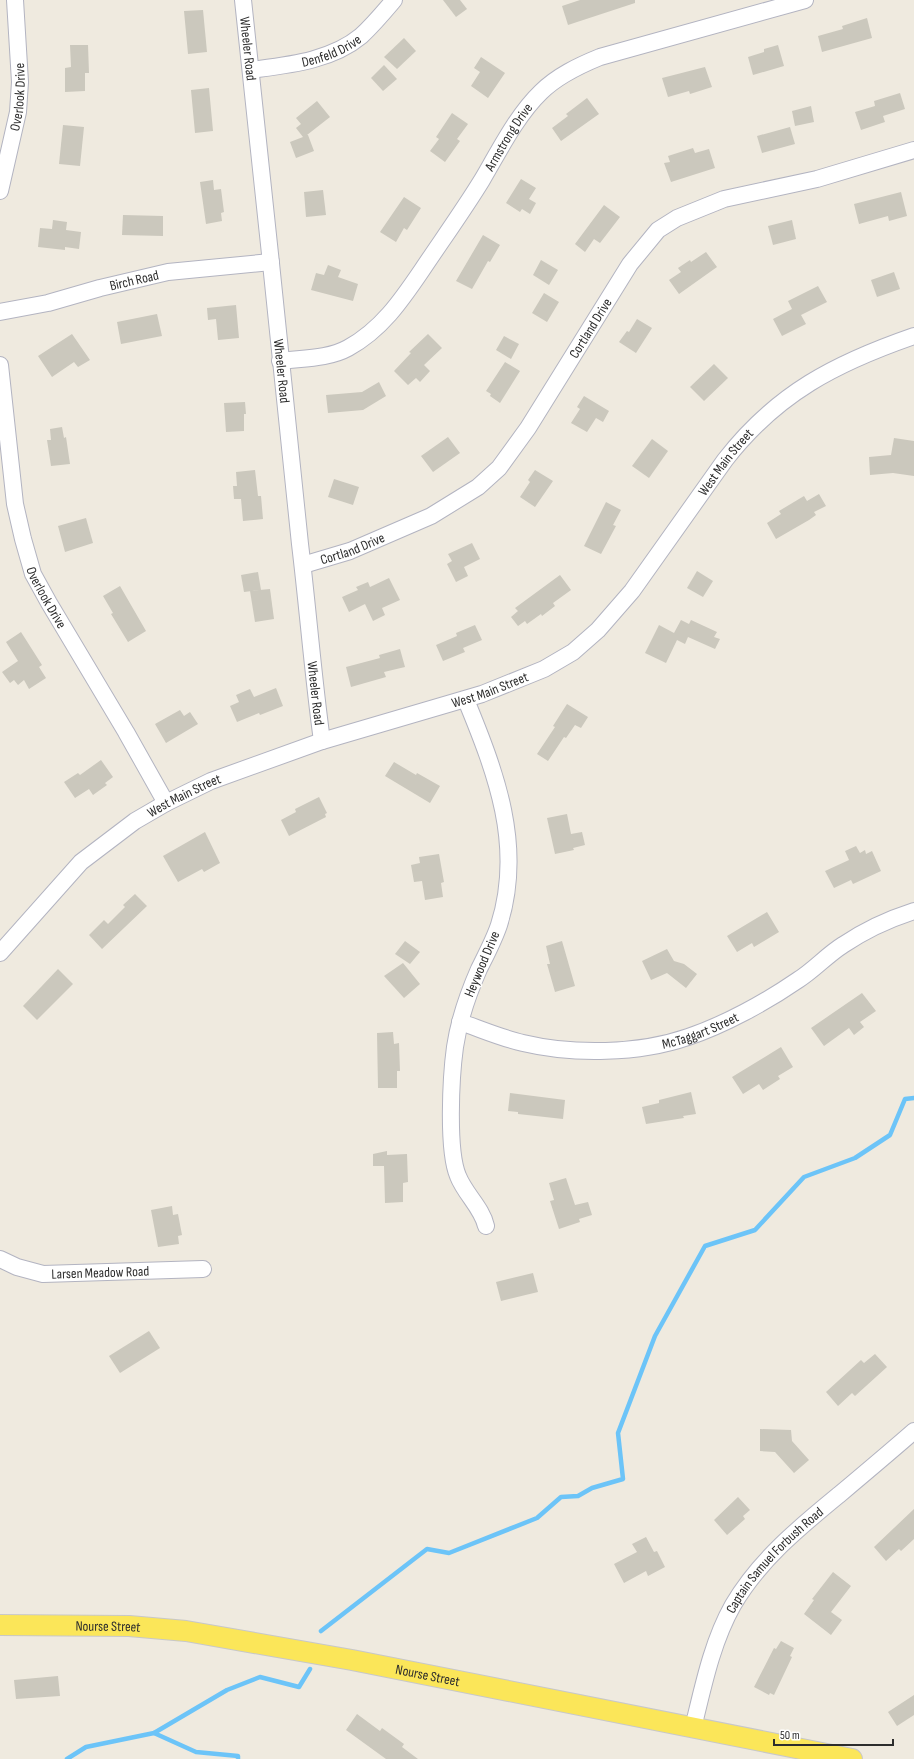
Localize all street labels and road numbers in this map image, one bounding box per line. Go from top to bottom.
street label: Wheeler Road [236,16,260,82]
street label: Denfeld Drive [300,31,364,70]
street label: Overlook Drive [5,63,29,133]
street label: Armstrong Drive [480,100,536,175]
street label: Birch Road [108,266,160,294]
street label: Cortland Drive [565,295,615,361]
street label: Wheeler Road [270,338,294,404]
street label: West Main Street [694,425,757,499]
street label: Cortland Drive [318,529,387,568]
street label: Overlook Drive [23,565,71,631]
street label: Wheeler Road [304,660,328,726]
street label: West Main Street [449,668,530,711]
street label: West Main Street [144,770,223,821]
street label: Heywood Drive [461,928,503,1000]
street label: McTaggart Street [660,1008,741,1053]
street label: Larsen Meadow Road [51,1262,150,1282]
street label: Captain Samuel Forbush Road [722,1503,827,1616]
street label: Nourse Street [75,1617,141,1635]
street label: Nourse Street [394,1660,461,1690]

